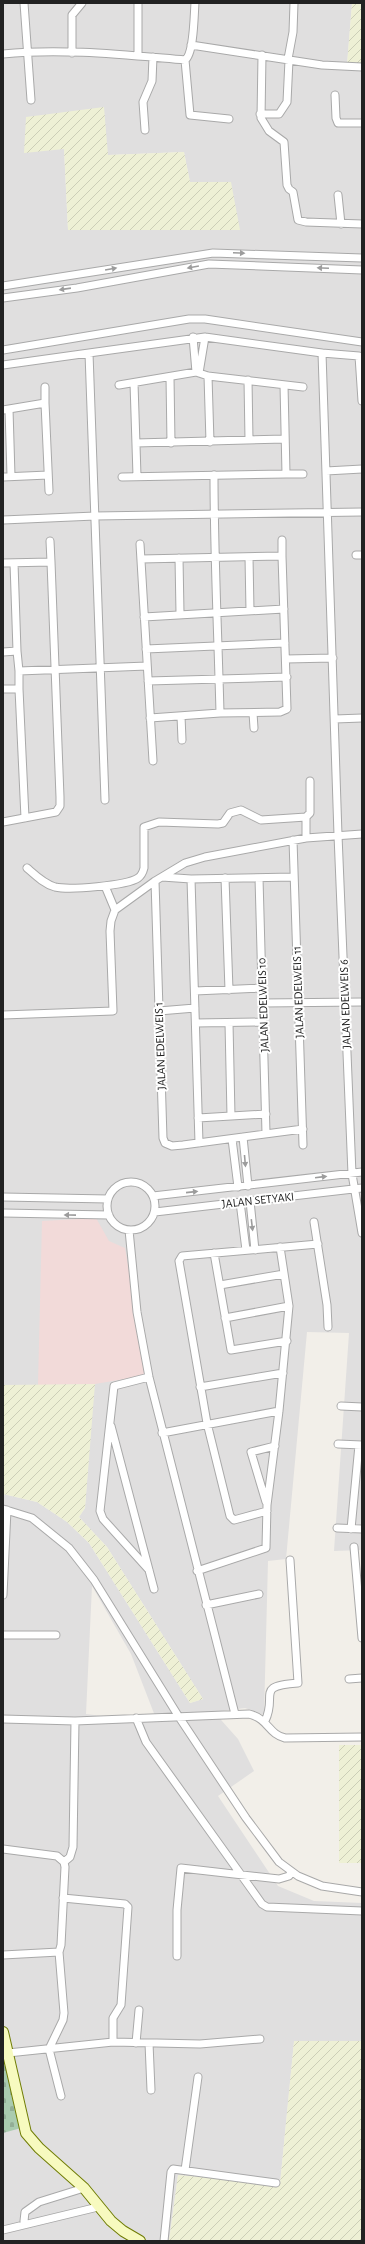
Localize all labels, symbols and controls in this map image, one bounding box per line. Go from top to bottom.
one-way arrow [233,250,246,256]
one-way arrow [187,264,200,270]
one-way arrow [317,265,329,272]
one-way arrow [105,266,117,272]
one-way arrow [59,286,71,292]
street label: JALAN EDELWEIS 11 [290,946,306,1038]
street label: JALAN EDELWEIS 10 [255,958,271,1052]
street label: JALAN EDELWEIS 6 [337,959,353,1049]
street label: JALAN EDELWEIS 1 [152,1002,168,1090]
one-way arrow [242,1155,248,1167]
one-way arrow [315,1174,327,1180]
one-way arrow [186,1189,198,1195]
street label: JALAN SETYAKI [221,1190,295,1210]
one-way arrow [63,1212,76,1218]
one-way arrow [249,1219,256,1231]

